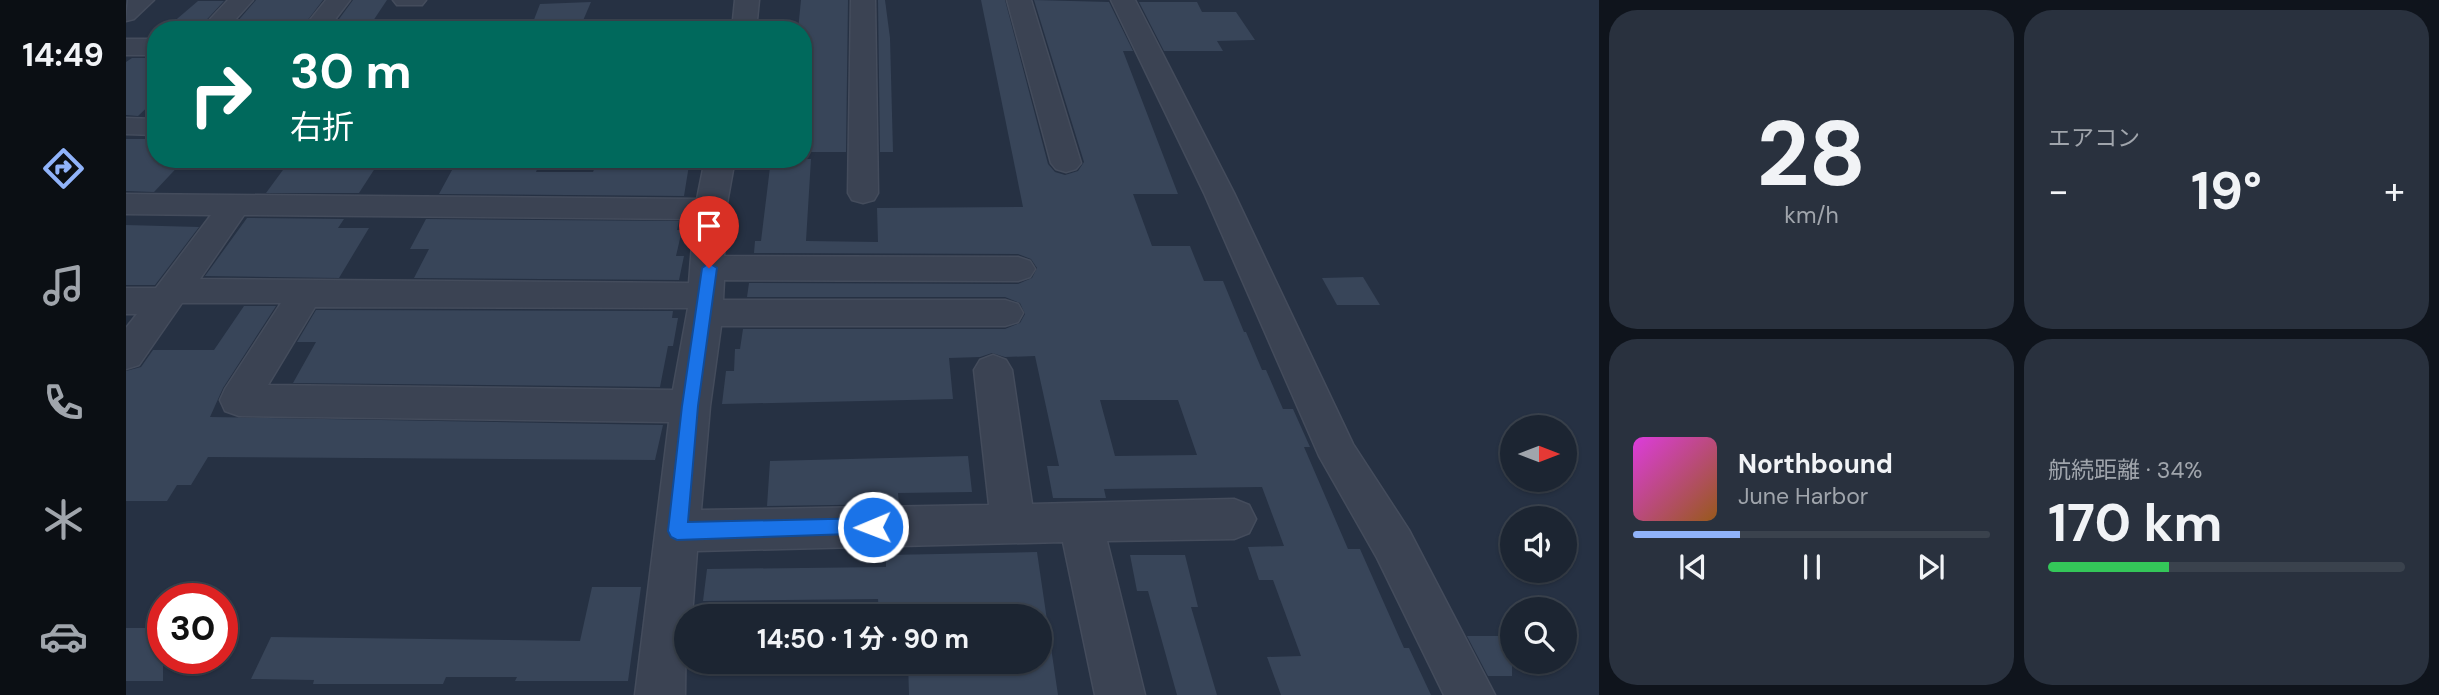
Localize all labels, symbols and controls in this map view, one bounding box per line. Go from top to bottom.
text: 14:49 [22,34,104,76]
text: 30 m [290,39,412,103]
icon: right [175,49,266,140]
text: 28 [1757,95,1866,213]
text: 右折 [290,106,354,148]
text: エアコン [2048,123,2140,153]
icon: directions [39,144,88,193]
text: 19° [2191,157,2262,225]
text: − [2048,166,2069,216]
text: + [2384,166,2405,216]
pin [679,196,739,268]
text: km/h [1784,200,1839,230]
icon: arrive [690,207,728,245]
icon: music [39,261,88,310]
icon: phone [39,378,88,427]
north arrow [1500,415,1577,492]
map controls [1500,415,1577,674]
text: Northbound [1738,447,1893,481]
text: 航続距離 · 34% [2048,455,2202,485]
text: June Harbor [1738,481,1868,511]
text: 170 km [2048,489,2222,557]
position arrow [836,490,910,564]
icon: climate [39,495,88,544]
button: sound [1500,506,1577,583]
icon: previous [1674,548,1712,586]
icon: pause [1793,548,1831,586]
icon: next [1912,548,1950,586]
speed limit sign: 30 [147,583,238,674]
button: search [1500,597,1577,674]
icon: car [39,612,88,661]
text: 14:50 · 1 分 · 90 m [757,622,969,656]

